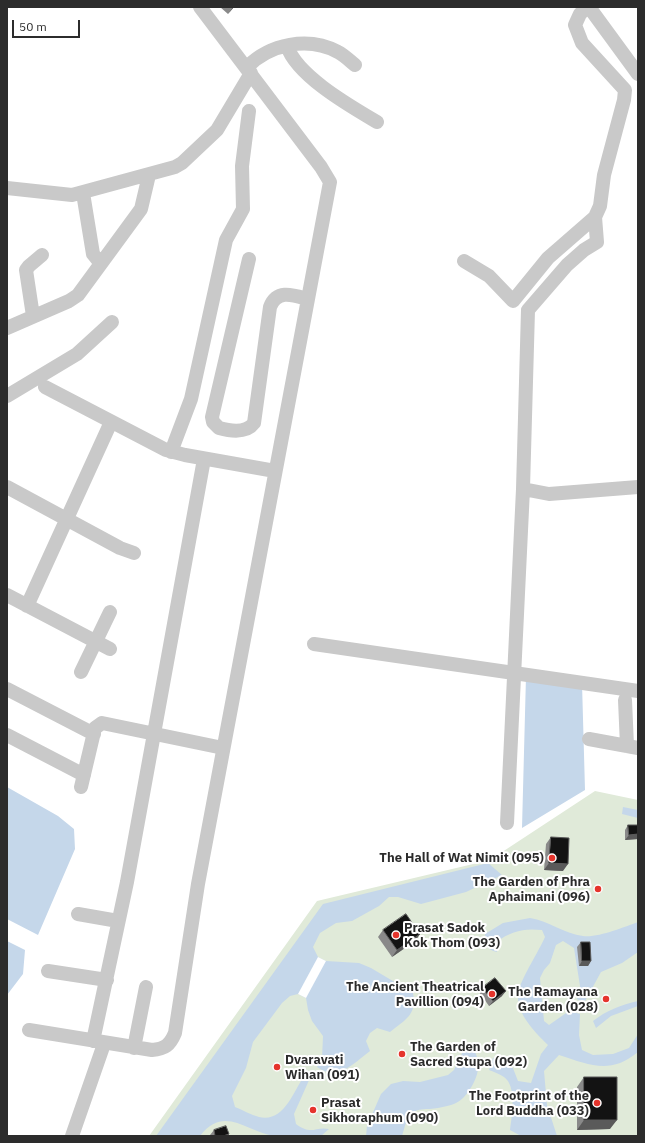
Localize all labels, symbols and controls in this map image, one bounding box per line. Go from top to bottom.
scale bar [14,12,82,38]
text: 50 m [19,19,47,34]
place label: The Hall of Wat Nimit (095) [379,850,544,866]
marker: The Hall of Wat Nimit (095) [547,853,557,863]
place label: The Garden of Phra Aphaimani (096) [473,874,590,905]
marker: The Garden of Phra Aphaimani (096) [593,884,603,894]
place label: Prasat Sadok Kok Thom (093) [404,920,500,951]
marker: Prasat Sadok Kok Thom (093) [391,930,401,940]
place label: The Ancient Theatrical Pavillion (094) [346,979,484,1010]
place label: The Ramayana Garden (028) [508,984,598,1015]
marker: The Ancient Theatrical Pavillion (094) [487,989,497,999]
marker: The Ramayana Garden (028) [601,994,611,1004]
place label: The Garden of Sacred Stupa (092) [410,1039,527,1070]
marker: The Garden of Sacred Stupa (092) [397,1049,407,1059]
place label: Dvaravati Wihan (091) [285,1052,360,1083]
marker: Dvaravati Wihan (091) [272,1062,282,1072]
place label: The Footprint of the Lord Buddha (033) [469,1088,589,1119]
place label: Prasat Sikhoraphum (090) [321,1095,438,1126]
marker: The Footprint of the Lord Buddha (033) [592,1098,602,1108]
marker: Prasat Sikhoraphum (090) [308,1105,318,1115]

